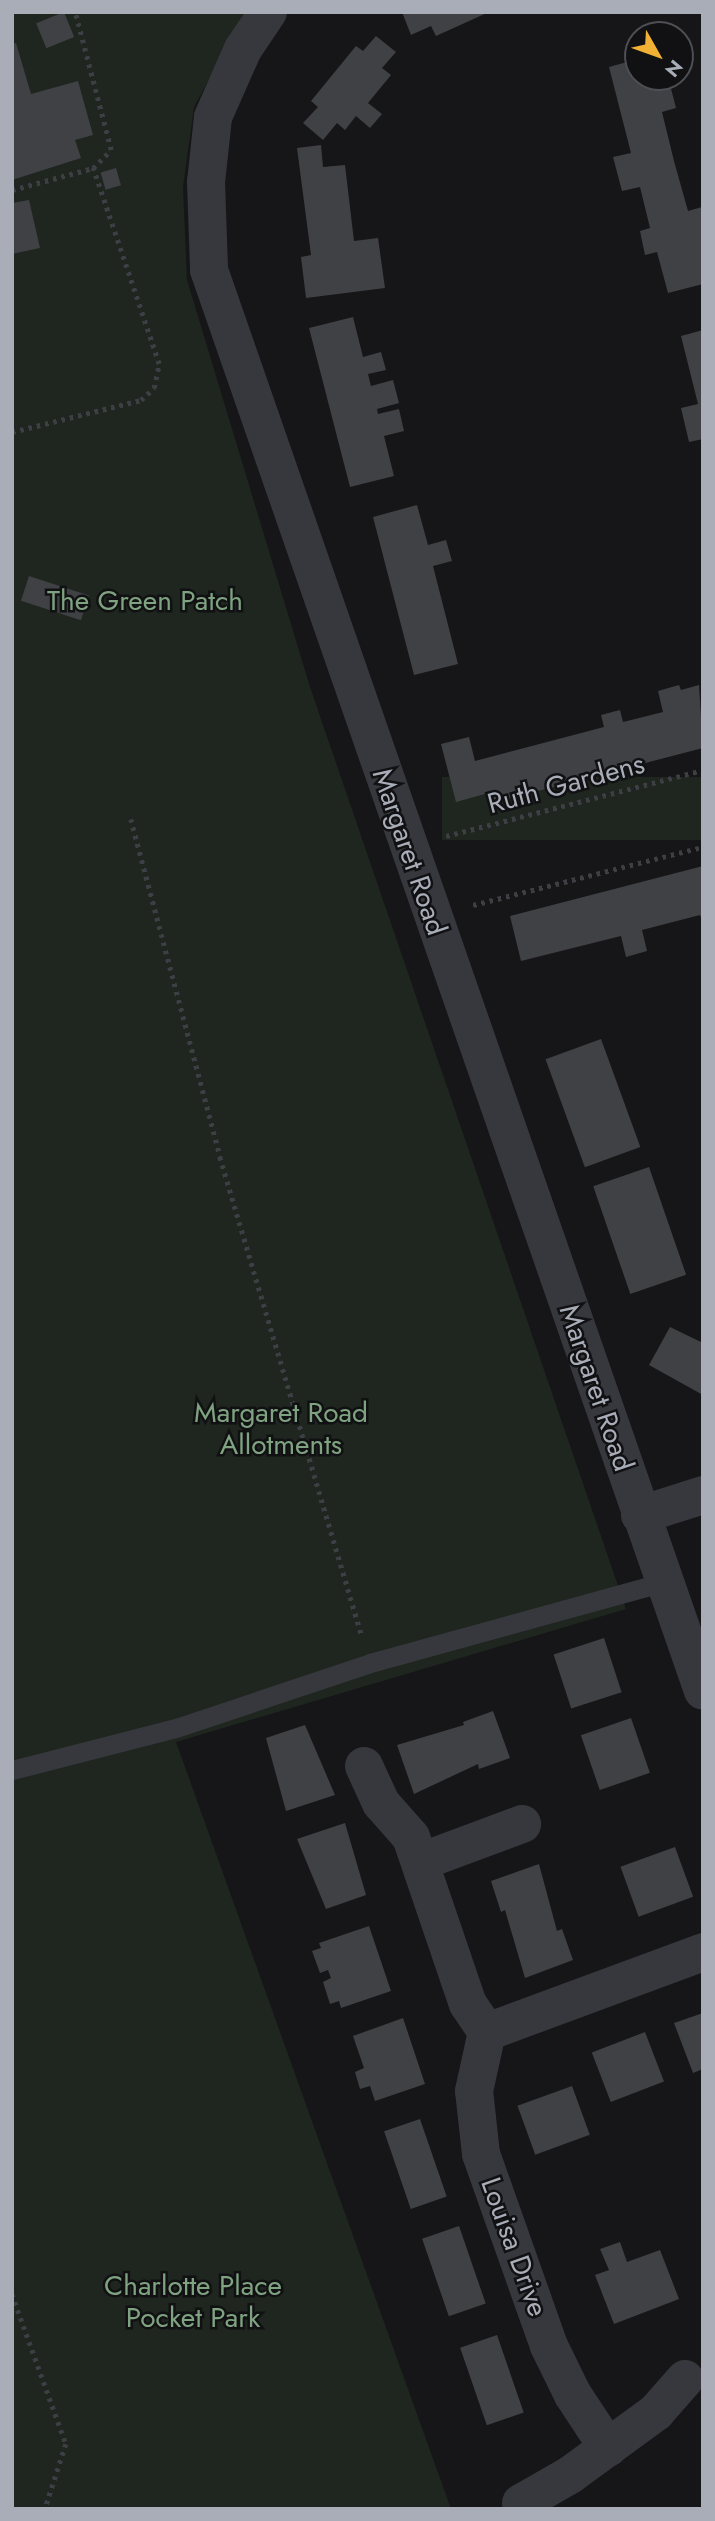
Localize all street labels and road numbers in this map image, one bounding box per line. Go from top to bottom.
street label: Ruth Gardens [484,747,648,821]
street label: Margaret Road [365,764,453,940]
street label: Margaret Road [552,1300,640,1476]
street label: Louisa Drive [473,2173,555,2321]

